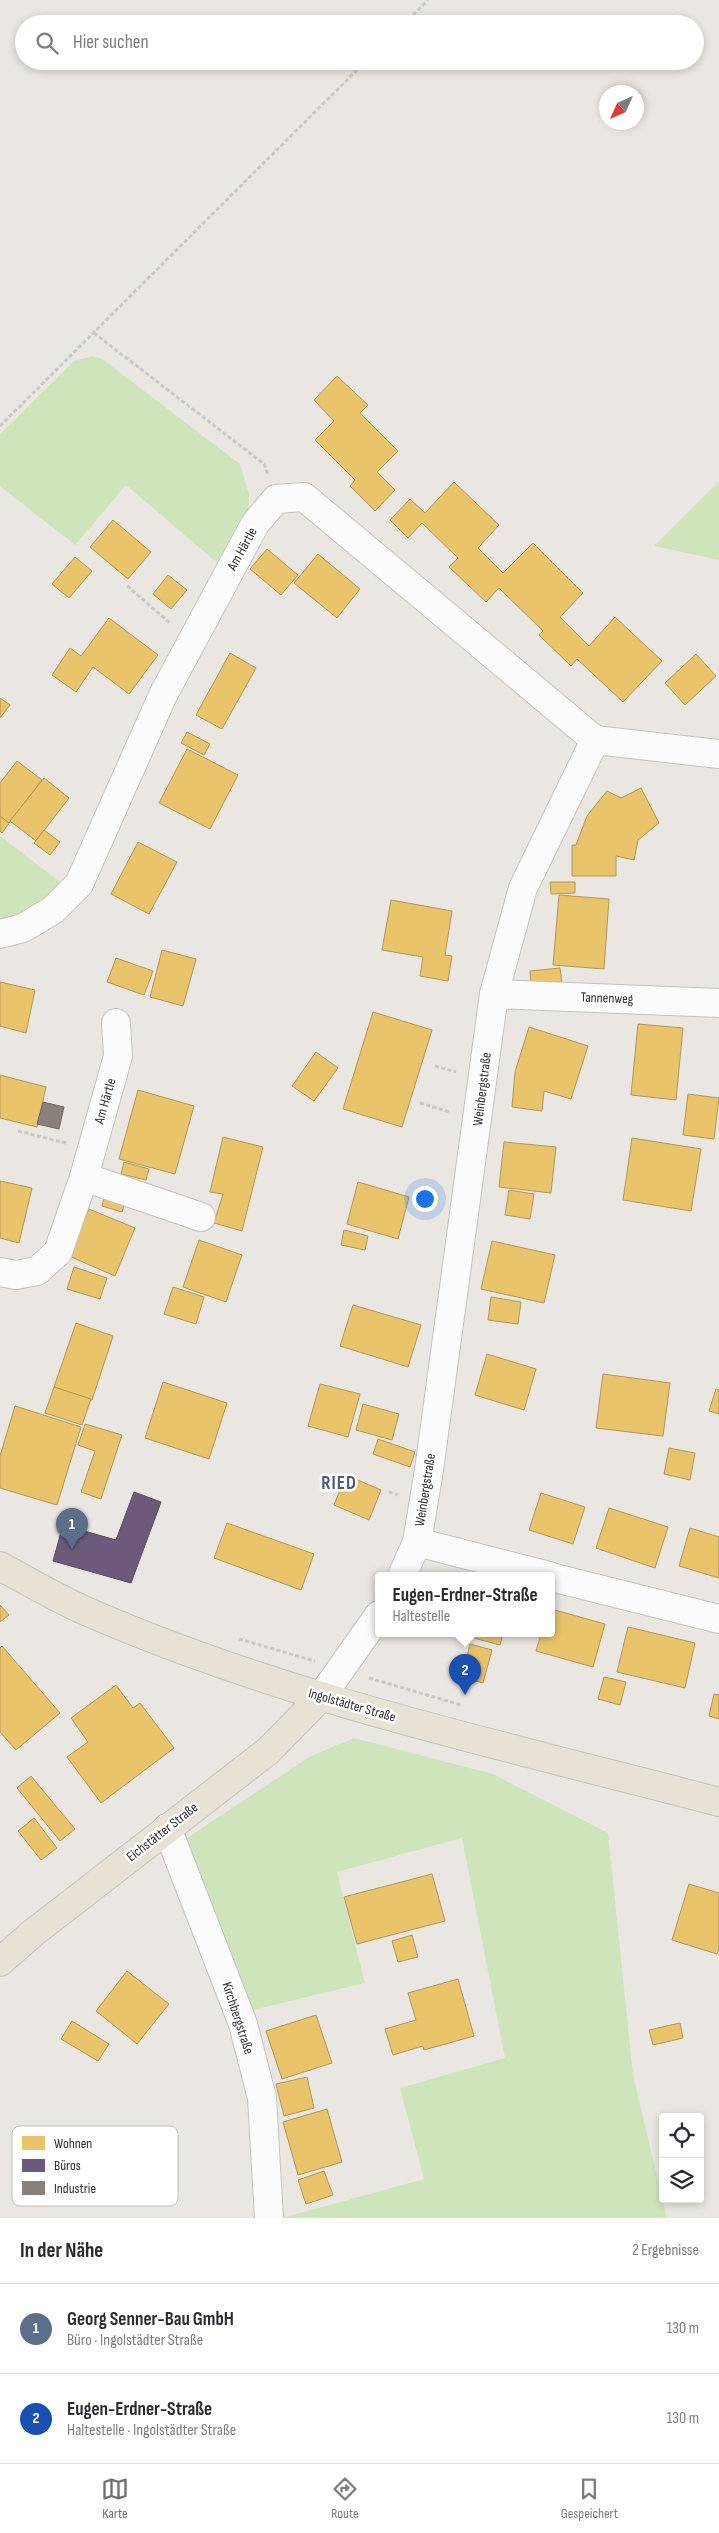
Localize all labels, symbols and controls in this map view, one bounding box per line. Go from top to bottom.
search box [15,15,704,70]
icon: search [33,29,61,57]
text: Hier suchen [73,31,149,54]
north arrow [599,85,644,130]
street label: Am Härtle [223,524,261,574]
street label: Tannenweg [580,989,634,1007]
street label: Weinbergstraße [469,1051,495,1127]
street label: Am Härtle [90,1076,120,1127]
your location [412,1186,438,1212]
street label: Weinbergstraße [411,1452,439,1528]
district label: RIED [321,1472,357,1495]
pin: 1 [56,1508,88,1549]
popup [375,1572,555,1637]
text: Eugen-Erdner-Straße [392,1584,538,1607]
text: Haltestelle [392,1607,450,1626]
pin: 2 [449,1654,481,1695]
street label: Ingolstädter Straße [306,1684,398,1726]
street label: Eichstätter Straße [123,1799,201,1865]
street label: Kirchbergstraße [218,1980,258,2056]
map controls [659,2113,704,2203]
button: locate [659,2113,704,2158]
legend [12,2126,178,2206]
text: Wohnen [54,2135,92,2152]
text: Büros [54,2157,81,2174]
button: layers [659,2158,704,2203]
text: Industrie [54,2180,96,2197]
text: In der Nähe [20,2238,103,2263]
text: 2 Ergebnisse [632,2241,699,2260]
text: Georg Senner-Bau GmbH [67,2308,234,2331]
text: 1 [33,2319,39,2338]
text: 130 m [667,2319,699,2338]
text: Büro · Ingolstädter Straße [67,2331,203,2350]
text: Eugen-Erdner-Straße [67,2398,212,2421]
text: 2 [32,2409,40,2428]
text: 130 m [667,2409,699,2428]
text: Haltestelle · Ingolstädter Straße [67,2421,236,2440]
tab: Karte [101,2475,129,2522]
tab: Route [331,2475,359,2522]
tab: Gespeichert [561,2475,618,2522]

